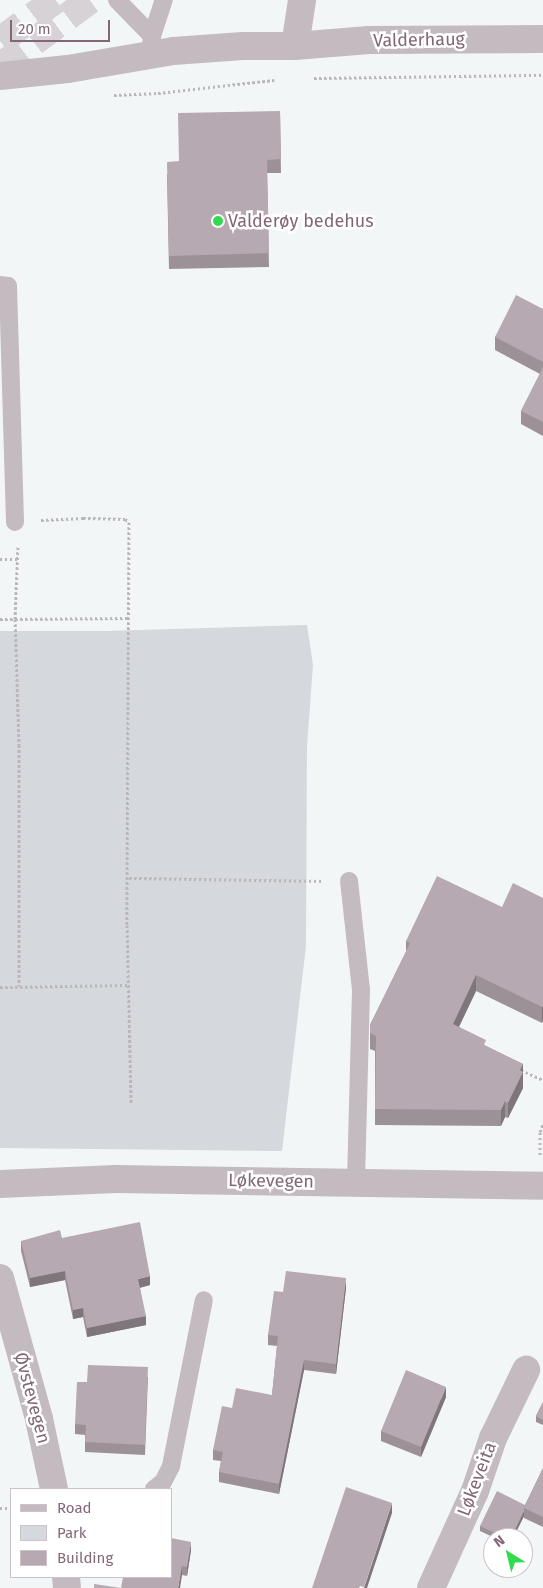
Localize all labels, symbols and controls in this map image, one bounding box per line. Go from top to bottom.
scale bar [12,10,112,42]
text: 20 m [18,20,51,38]
street label: Valderhaug [373,28,465,52]
place label: Valderøy bedehus [228,210,374,232]
marker: Valderøy bedehus [212,215,224,227]
street label: Løkevegen [228,1169,314,1193]
street label: Øvstevegen [9,1350,55,1446]
street label: Løkeveita [453,1439,501,1519]
legend [10,1488,172,1578]
text: Road [57,1499,92,1517]
text: Park [57,1524,87,1542]
north arrow [483,1528,533,1578]
text: N [491,1532,508,1551]
text: Building [57,1549,113,1567]

